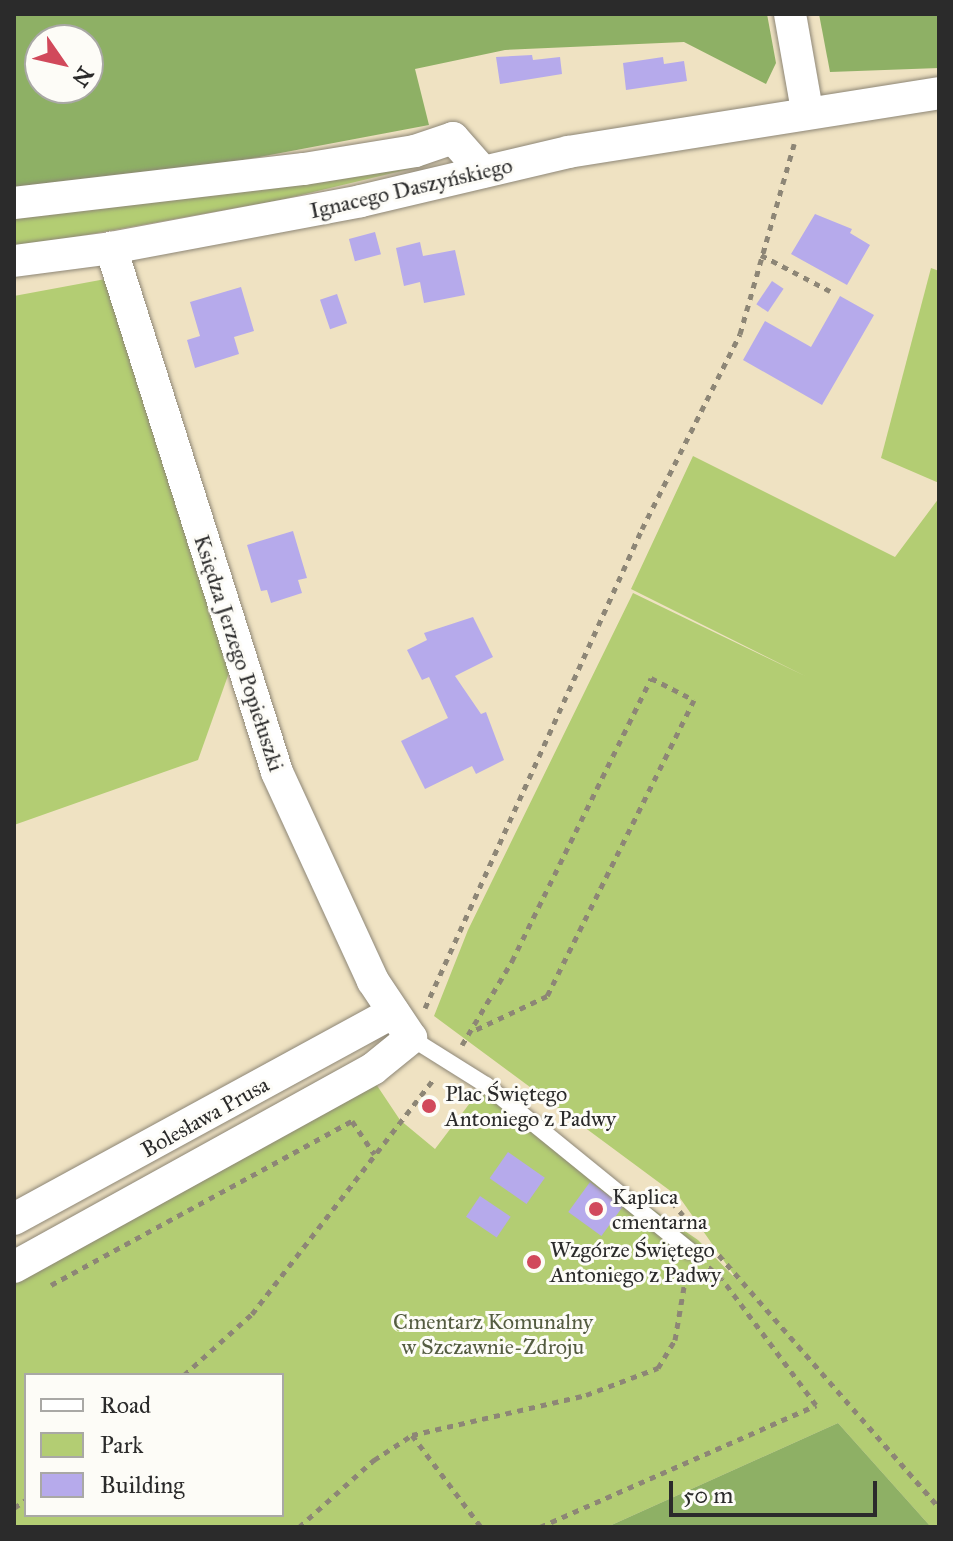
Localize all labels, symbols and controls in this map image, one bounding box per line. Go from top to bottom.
north arrow [24,24,104,104]
text: N [66,61,99,92]
street label: Ignacego Daszyńskiego [307,152,515,224]
street label: Księdza Jerzego Popiełuszki [188,531,290,775]
street label: Bolesława Prusa [136,1071,274,1163]
place label: Plac Świętego Antoniego z Padwy [445,1080,616,1132]
marker: Plac Świętego Antoniego z Padwy [420,1097,438,1115]
place label: Kaplica cmentarna [612,1183,707,1234]
marker: Kaplica cmentarna [587,1200,605,1218]
place label: Wzgórze Świętego Antoniego z Padwy [550,1236,721,1288]
marker: Wzgórze Świętego Antoniego z Padwy [525,1253,543,1271]
park label: Cmentarz Komunalny w Szczawnie-Zdroju [393,1308,593,1360]
legend [24,1373,284,1517]
text: Road [100,1390,151,1420]
text: Park [100,1430,143,1460]
scale bar [673,1465,881,1515]
text: Building [100,1470,185,1500]
text: 50 m [683,1480,733,1510]

